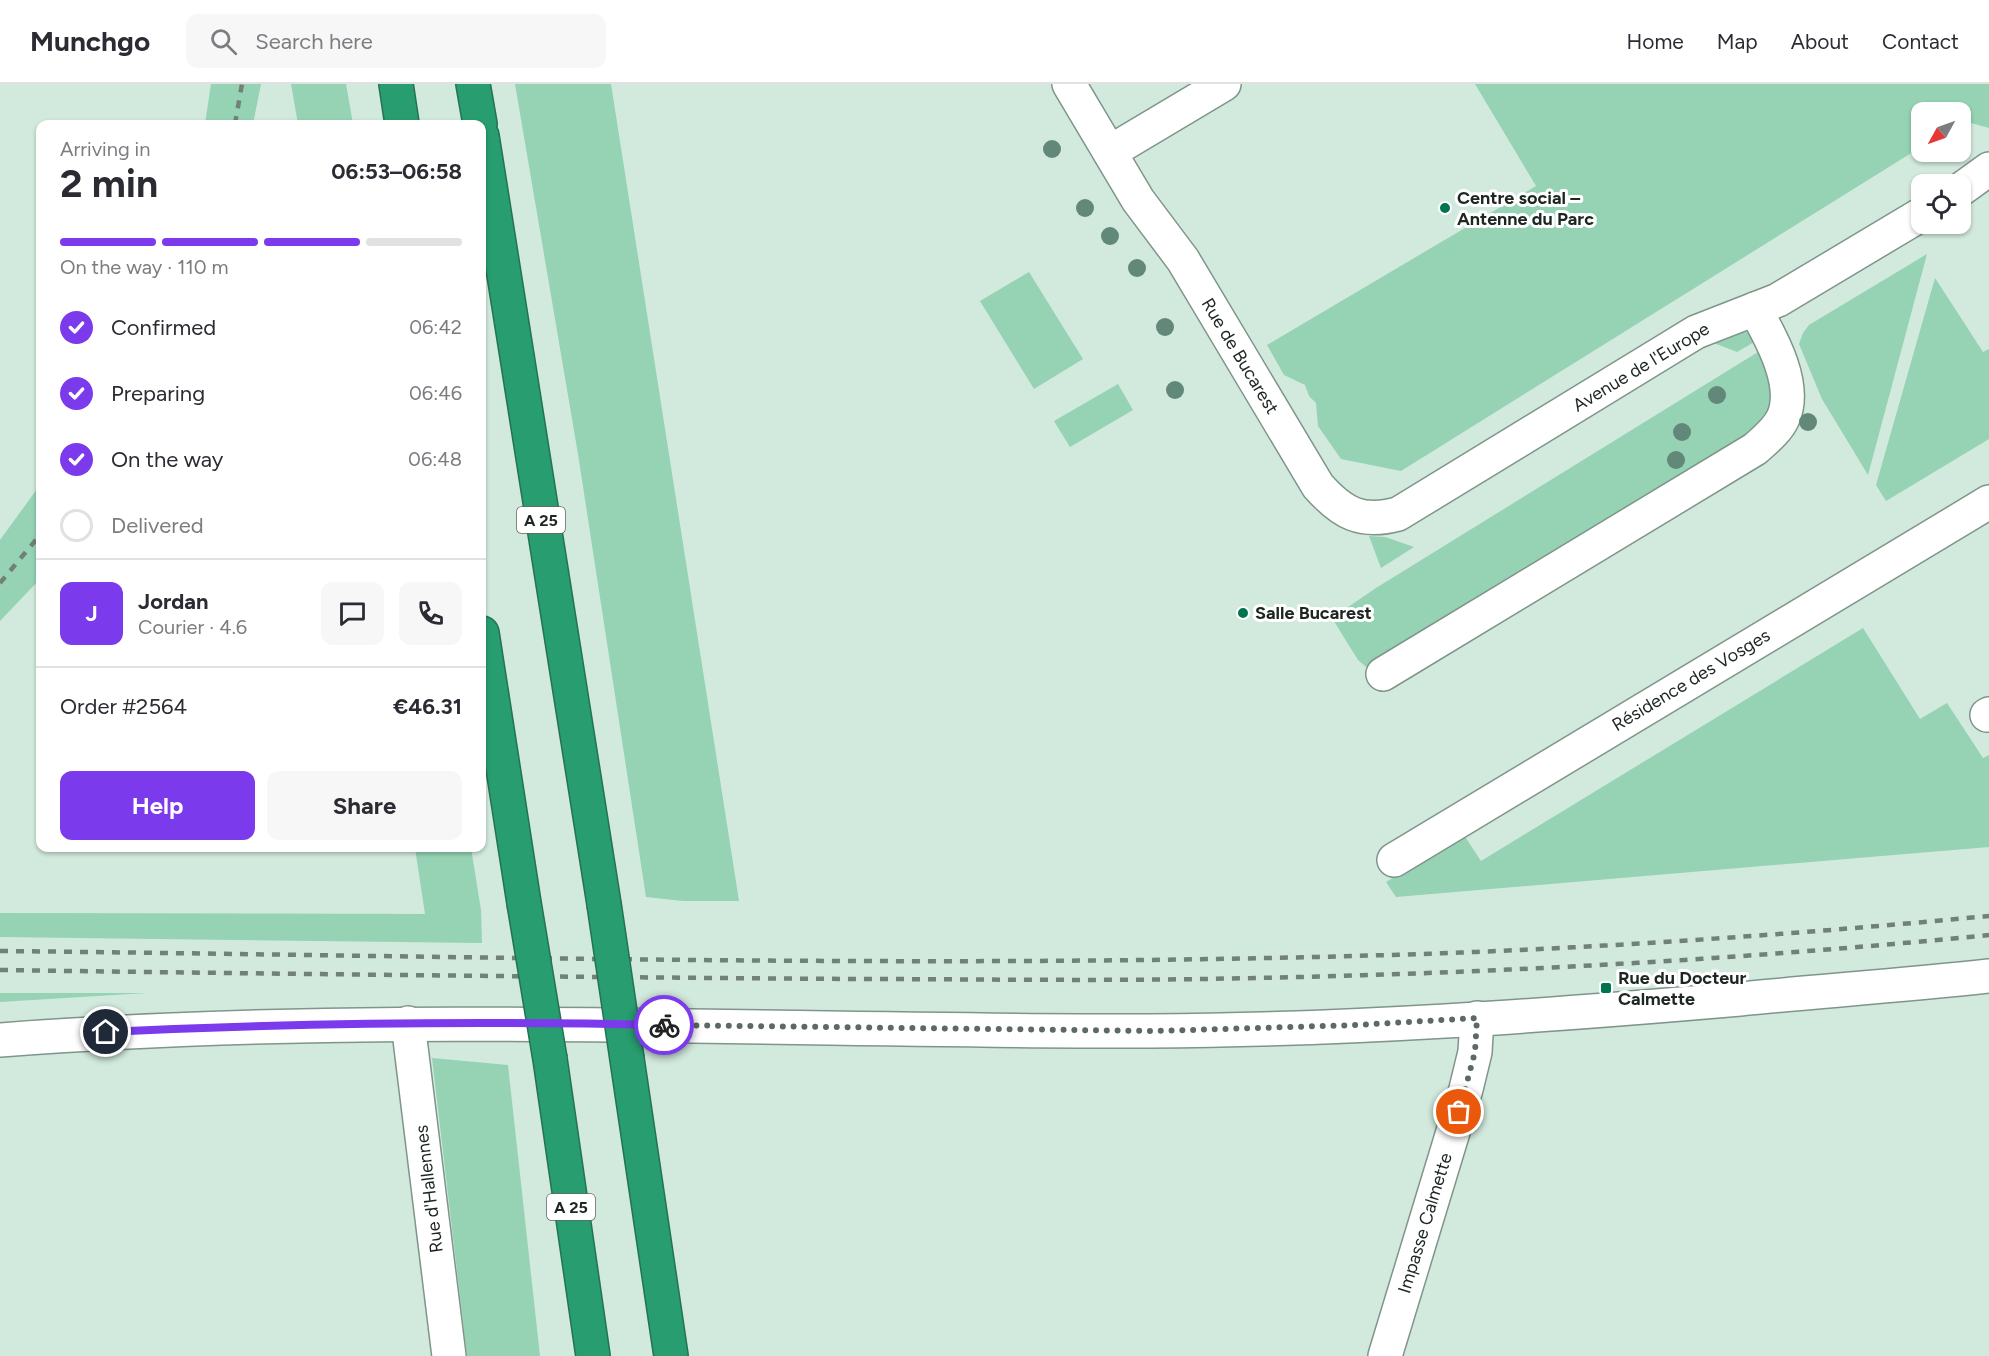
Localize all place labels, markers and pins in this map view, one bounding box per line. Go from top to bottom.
place label: Centre social – Antenne du Parc [1457,187,1594,230]
marker: Centre social – Antenne du Parc [1438,201,1452,215]
place label: Salle Bucarest [1255,602,1372,624]
marker: Salle Bucarest [1236,606,1250,620]
place label: Rue du Docteur Calmette [1618,967,1746,1010]
marker: Rue du Docteur Calmette [1599,981,1613,995]
pin [80,1006,131,1057]
pin [1433,1086,1484,1137]

